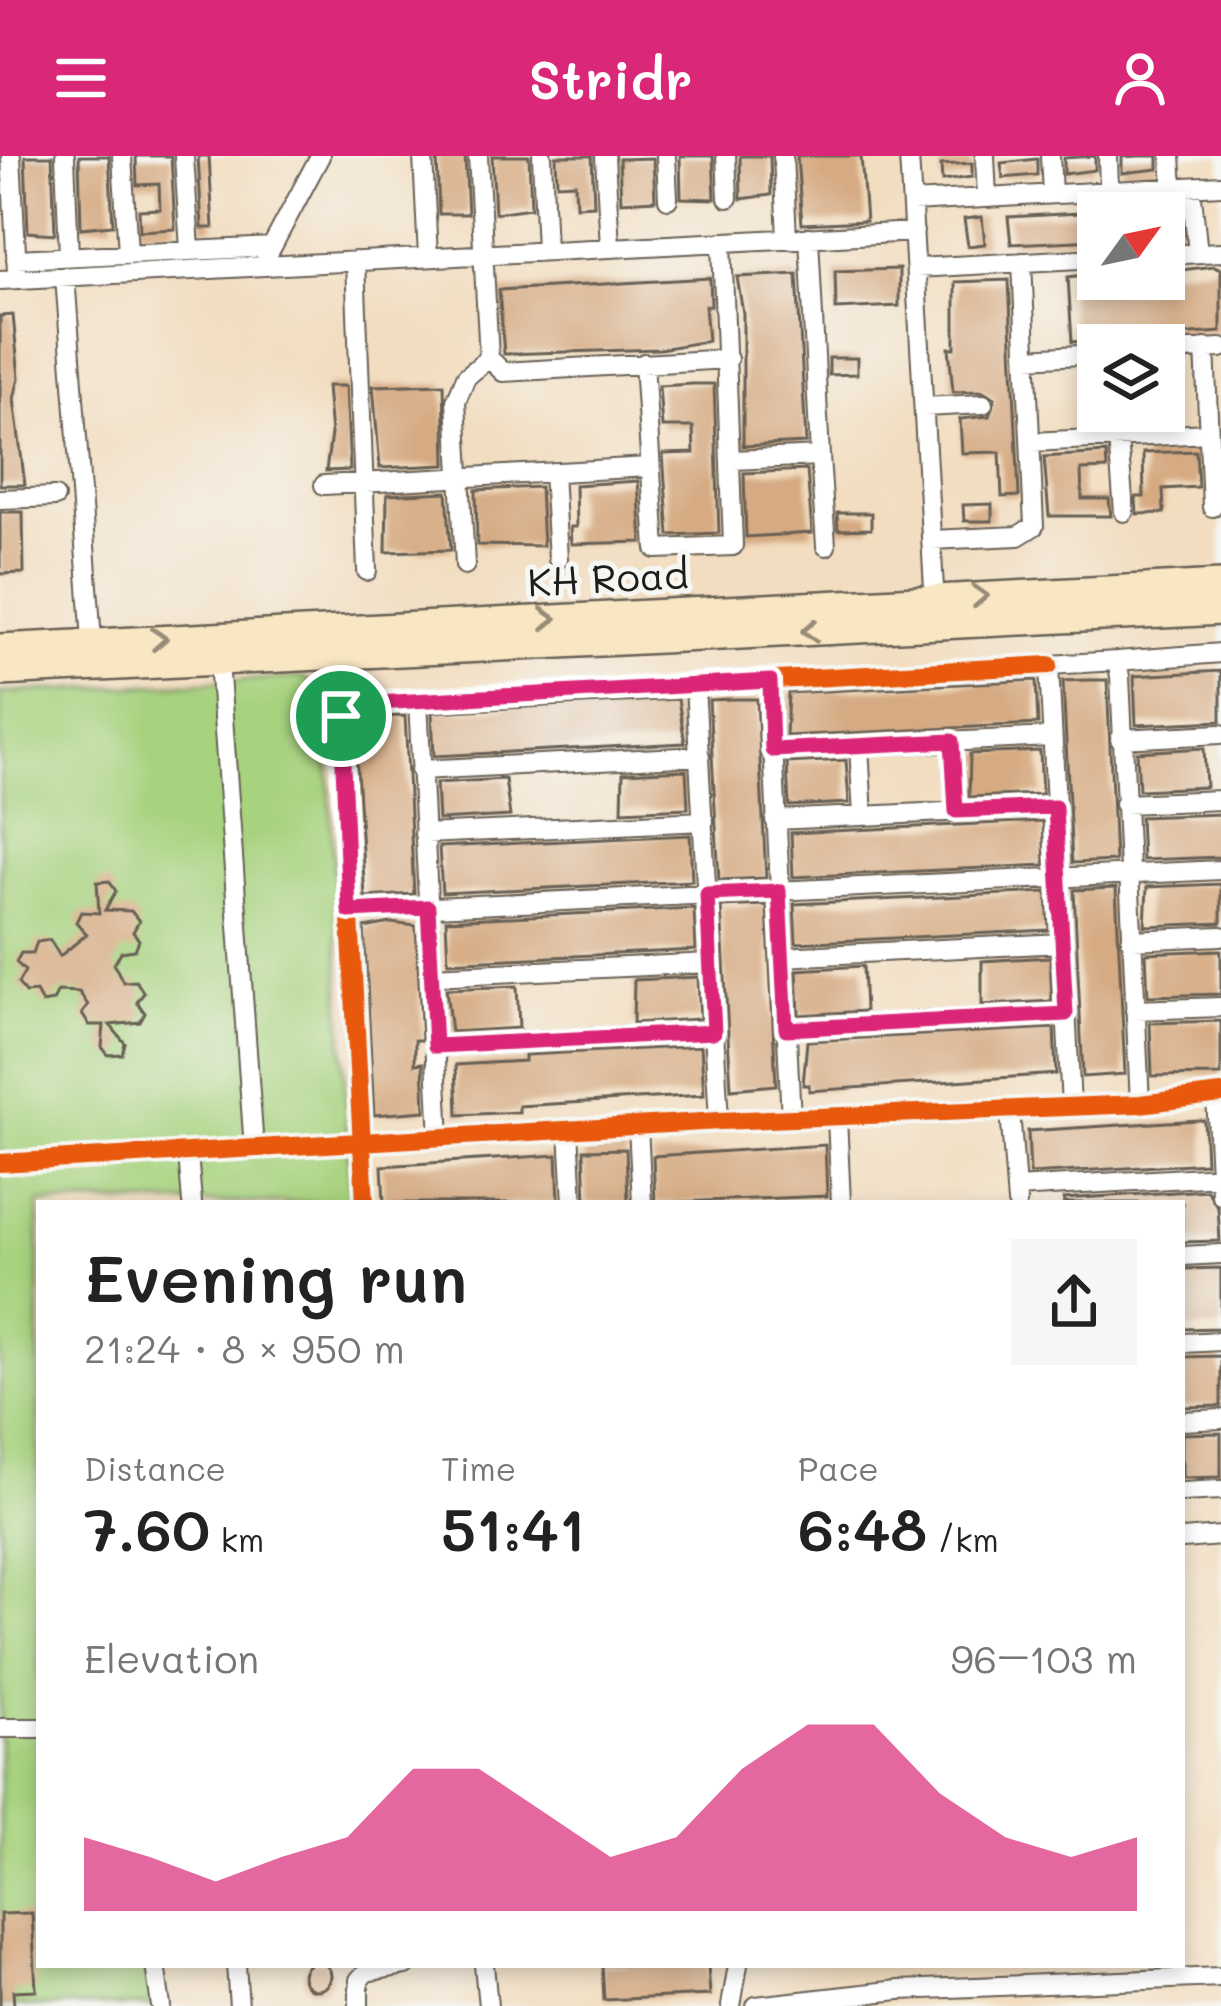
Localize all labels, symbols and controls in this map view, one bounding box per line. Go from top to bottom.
text: Stridr [528,43,693,114]
icon: menu [48,45,114,111]
icon: person [1107,45,1173,111]
north arrow [1077,192,1185,300]
map controls [1077,192,1185,432]
button: layers [1077,324,1185,432]
street label: KH Road [526,547,690,607]
one-way arrow [971,583,990,609]
one-way arrow [539,606,558,632]
one-way arrow [801,618,819,644]
one-way arrow [150,626,169,652]
pin [290,665,392,767]
icon: arrive [308,683,374,749]
text: Evening run [84,1234,467,1320]
button: share [1011,1239,1137,1365]
text: 21:24 · 8 × 950 m [84,1322,405,1373]
text: Distance [84,1446,226,1489]
text: Time [441,1446,516,1489]
text: Pace [798,1446,879,1489]
text: 7.60 [84,1489,210,1567]
text: 51:41 [441,1489,585,1567]
text: 6:48 [798,1489,927,1567]
text: km [210,1517,264,1560]
text: /km [927,1517,999,1560]
text: Elevation [84,1632,259,1683]
text: 96–103 m [951,1632,1137,1683]

